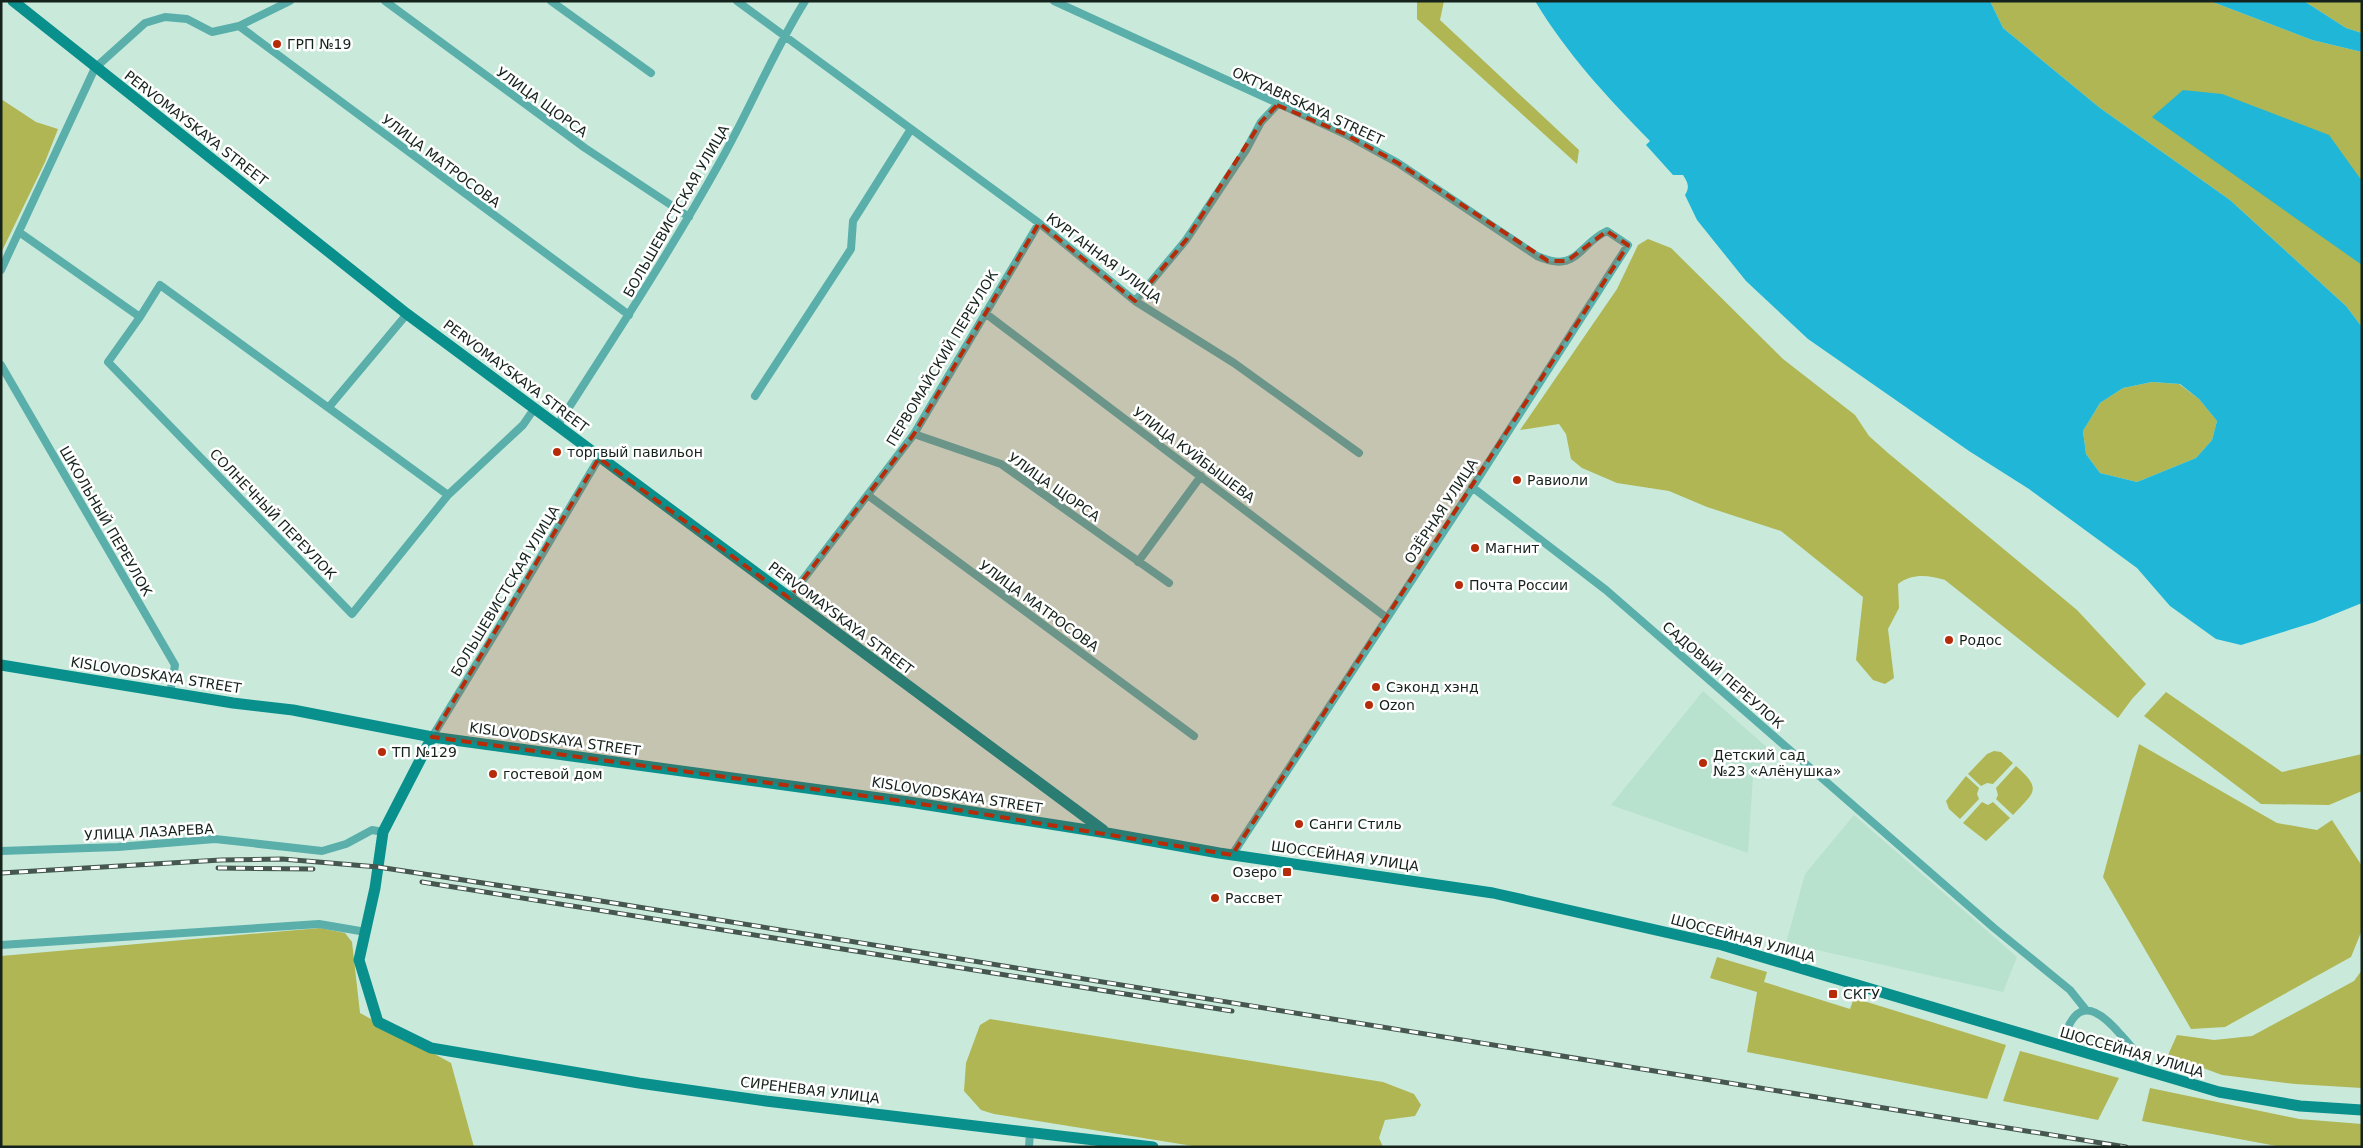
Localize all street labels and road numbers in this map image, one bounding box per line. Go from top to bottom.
street label: УЛИЦА ЩОРСА [493,64,591,141]
street label: OKTYABRSKAYA STREET [1230,64,1387,148]
street label: PERVOMAYSKAYA STREET [121,67,271,189]
street label: УЛИЦА МАТРОСОВА [379,111,504,211]
street label: БОЛЬШЕВИСТСКАЯ УЛИЦА [620,122,732,300]
street label: КУРГАННАЯ УЛИЦА [1043,210,1165,307]
street label: ПЕРВОМАЙСКИЙ ПЕРЕУЛОК [882,267,1001,449]
street label: PERVOMAYSKAYA STREET [441,316,592,436]
street label: УЛИЦА КУЙБЫШЕВА [1130,403,1259,506]
street label: ШКОЛЬНЫЙ ПЕРЕУЛОК [56,443,156,599]
street label: СОЛНЕЧНЫЙ ПЕРЕУЛОК [207,445,340,582]
street label: УЛИЦА ЩОРСА [1005,449,1103,525]
street label: ОЗЁРНАЯ УЛИЦА [1400,455,1481,566]
street label: БОЛЬШЕВИСТСКАЯ УЛИЦА [448,502,563,679]
street label: УЛИЦА МАТРОСОВА [976,557,1102,655]
street label: PERVOMAYSKAYA STREET [766,558,917,678]
street label: САДОВЫЙ ПЕРЕУЛОК [1659,617,1787,732]
street label: KISLOVODSKAYA STREET [69,654,243,696]
street label: KISLOVODSKAYA STREET [468,719,642,759]
street label: KISLOVODSKAYA STREET [870,774,1044,816]
street label: УЛИЦА ЛАЗАРЕВА [84,821,215,843]
street label: ШОССЕЙНАЯ УЛИЦА [1270,837,1421,874]
street label: ШОССЕЙНАЯ УЛИЦА [1669,910,1818,965]
street label: ШОССЕЙНАЯ УЛИЦА [2058,1023,2207,1080]
street label: СИРЕНЕВАЯ УЛИЦА [739,1074,881,1107]

